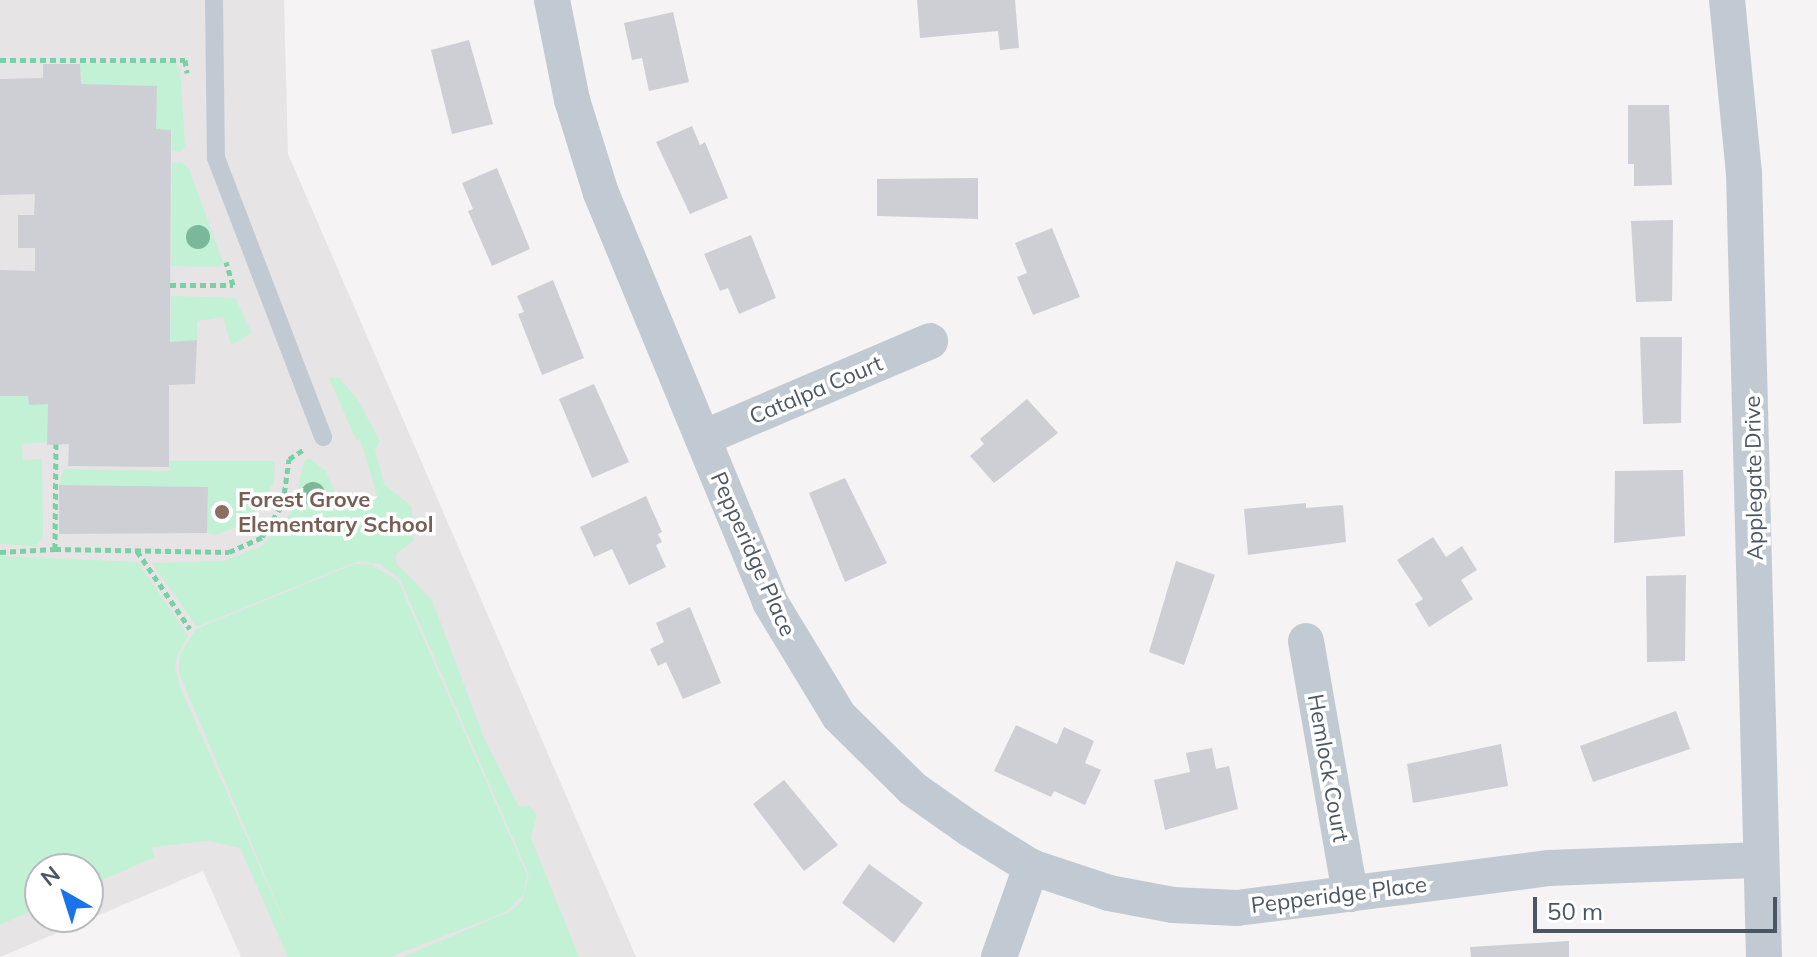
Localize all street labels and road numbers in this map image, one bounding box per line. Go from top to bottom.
street label: Catalpa Court [746,350,886,430]
street label: Applegate Drive [1739,395,1769,561]
street label: Pepperidge Place [705,468,801,640]
street label: Hemlock Court [1302,692,1354,844]
street label: Pepperidge Place [1250,871,1428,919]

